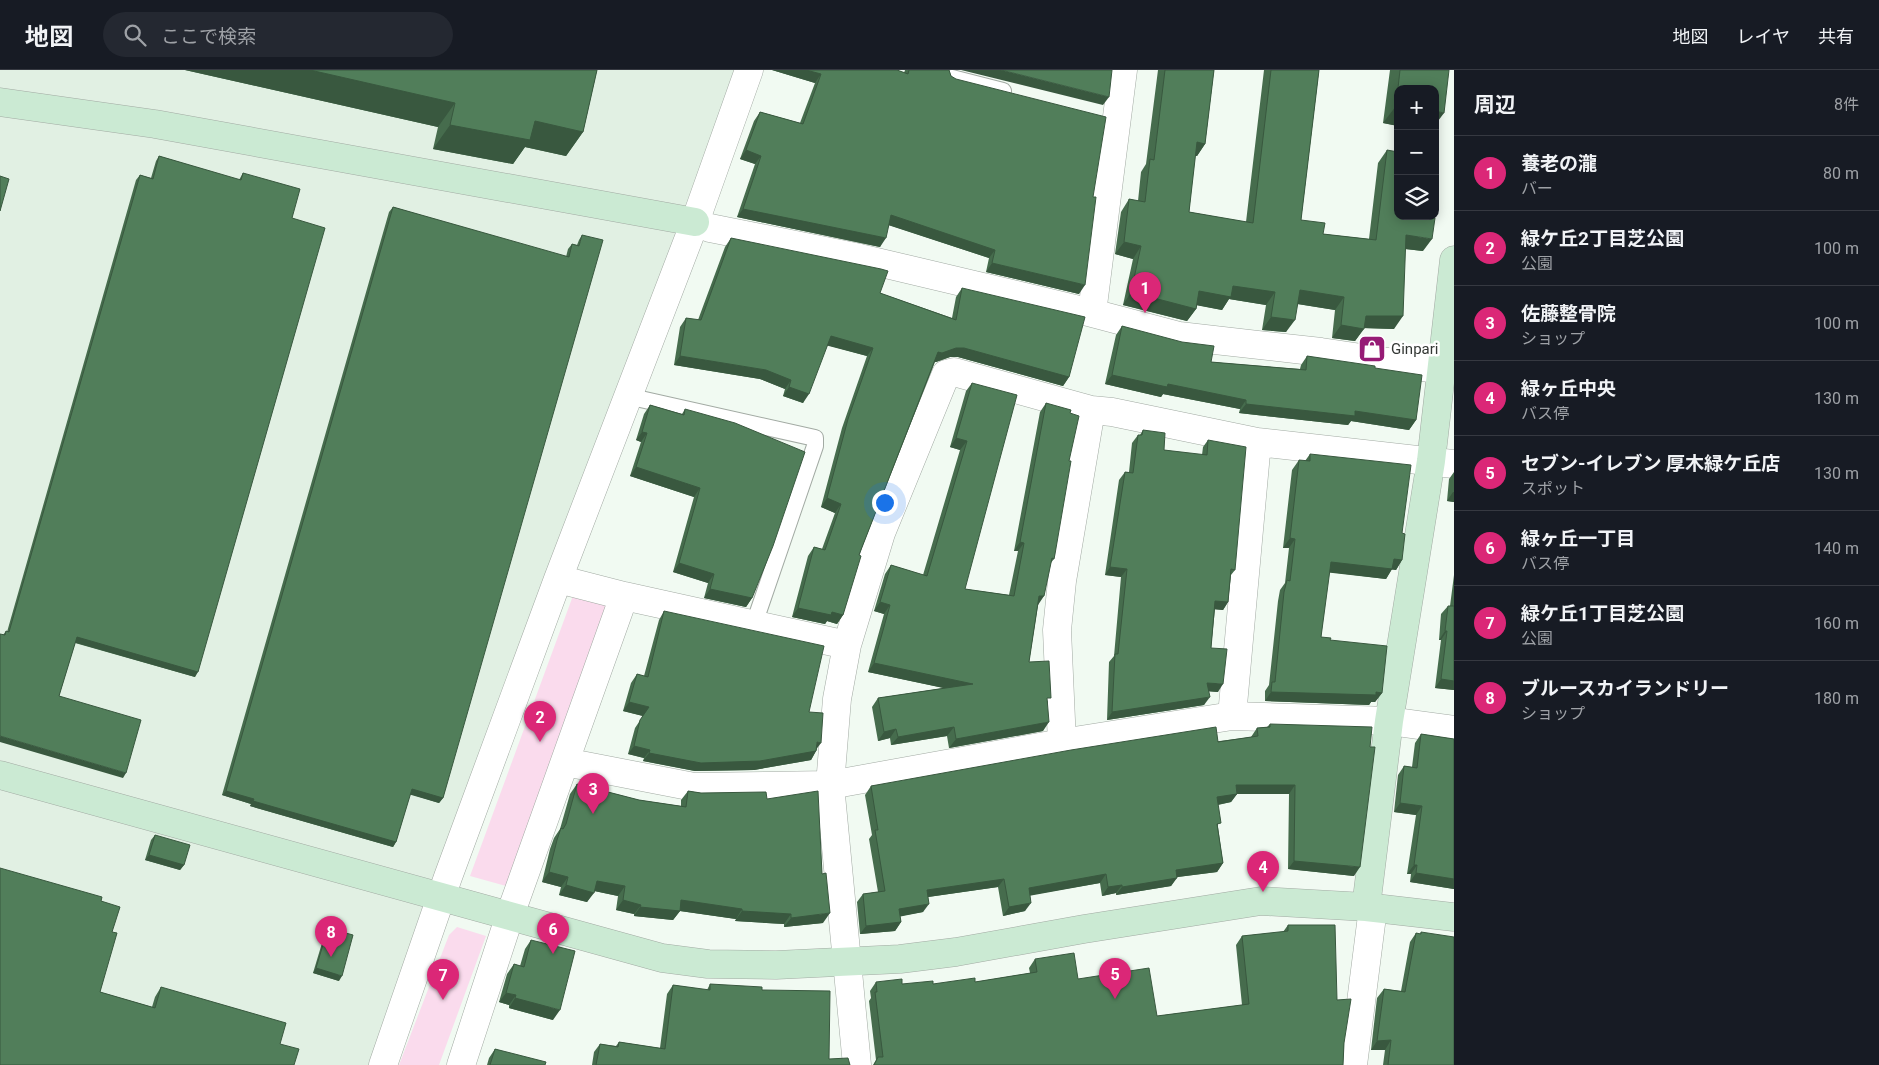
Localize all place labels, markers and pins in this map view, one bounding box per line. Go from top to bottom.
pin: 1 [1129,272,1161,313]
shop icon: Ginpari [1357,334,1387,364]
place label: Ginpari [1391,340,1438,358]
pin: 2 [524,701,556,742]
pin: 3 [577,773,609,814]
pin: 4 [1247,851,1279,892]
pin: 6 [537,913,569,954]
pin: 8 [315,916,347,957]
pin: 5 [1099,958,1131,999]
pin: 7 [427,959,459,1000]

